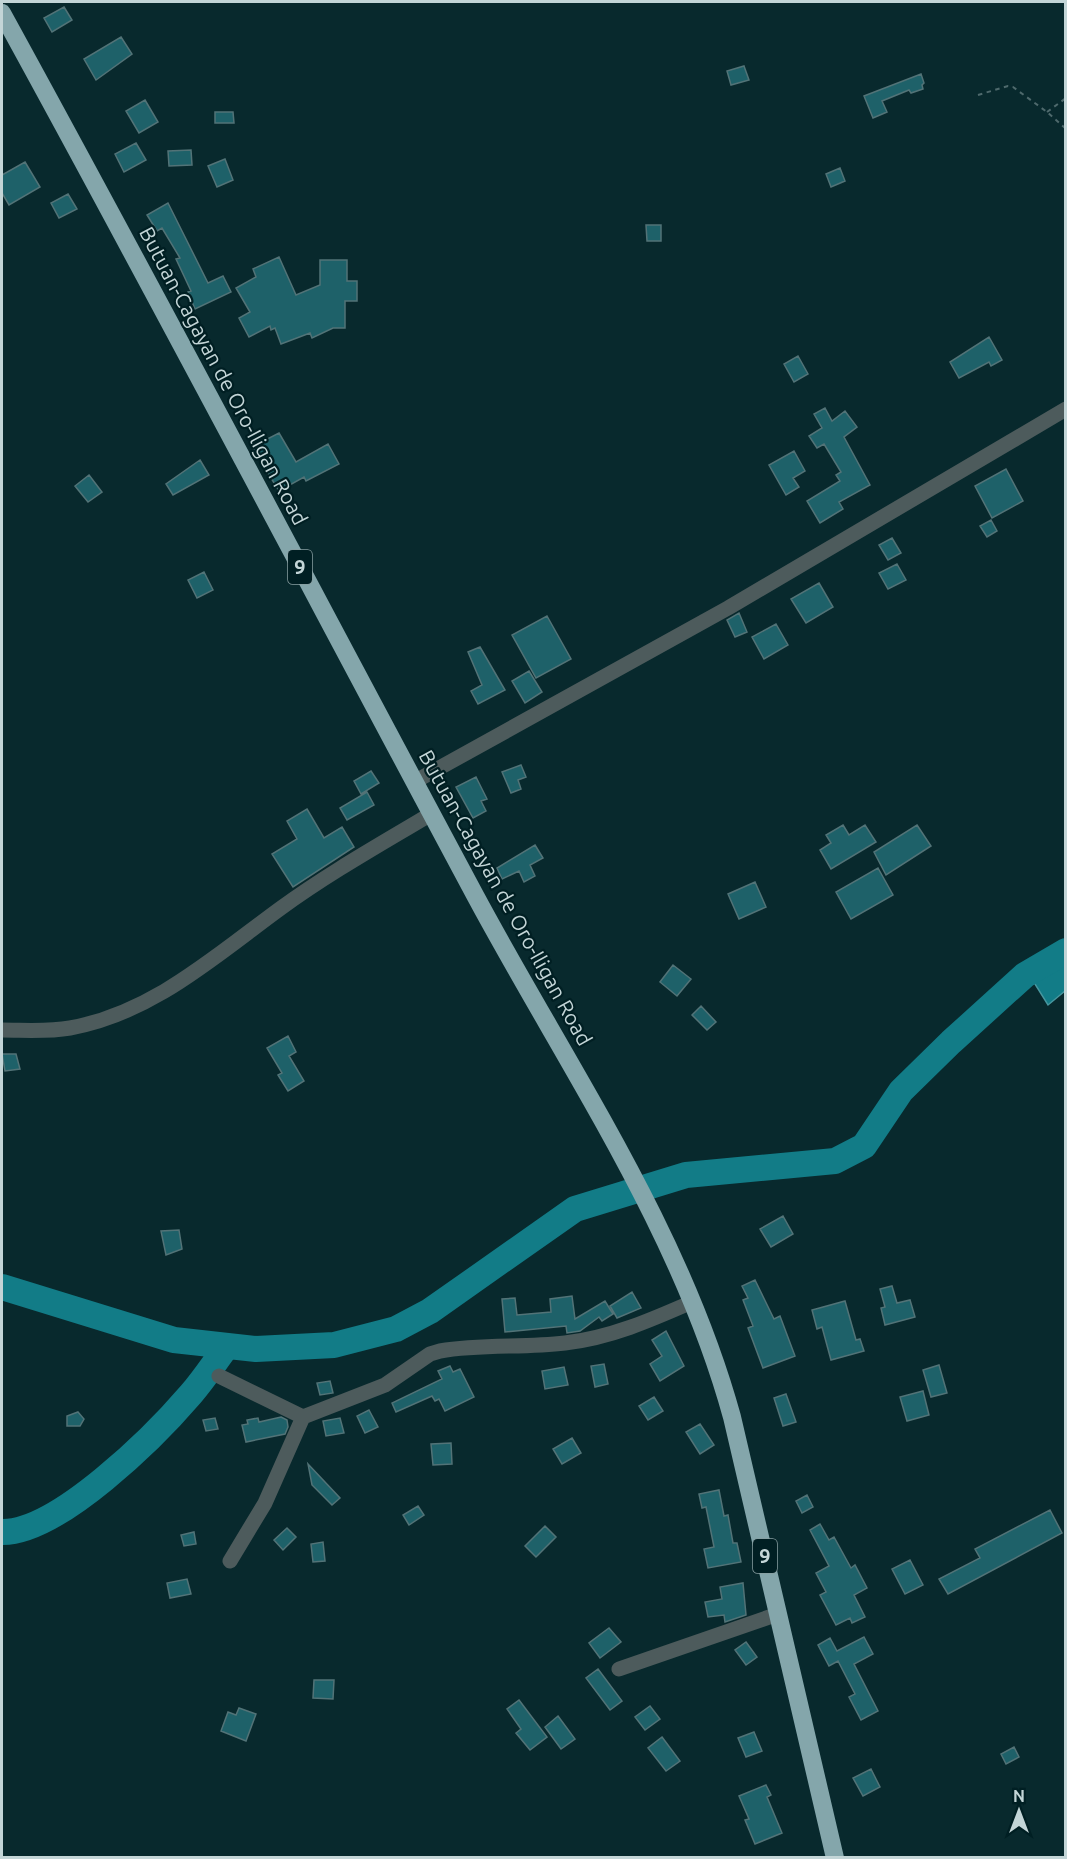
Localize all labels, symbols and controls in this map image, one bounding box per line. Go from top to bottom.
street label: Butuan-Cagayan de Oro-Iligan Road [135,222,313,529]
road number: 9 [288,550,312,584]
street label: Butuan-Cagayan de Oro-Iligan Road [414,746,597,1049]
road number: 9 [753,1539,777,1573]
north arrow [989,1781,1049,1841]
text: N [1013,1787,1025,1805]

